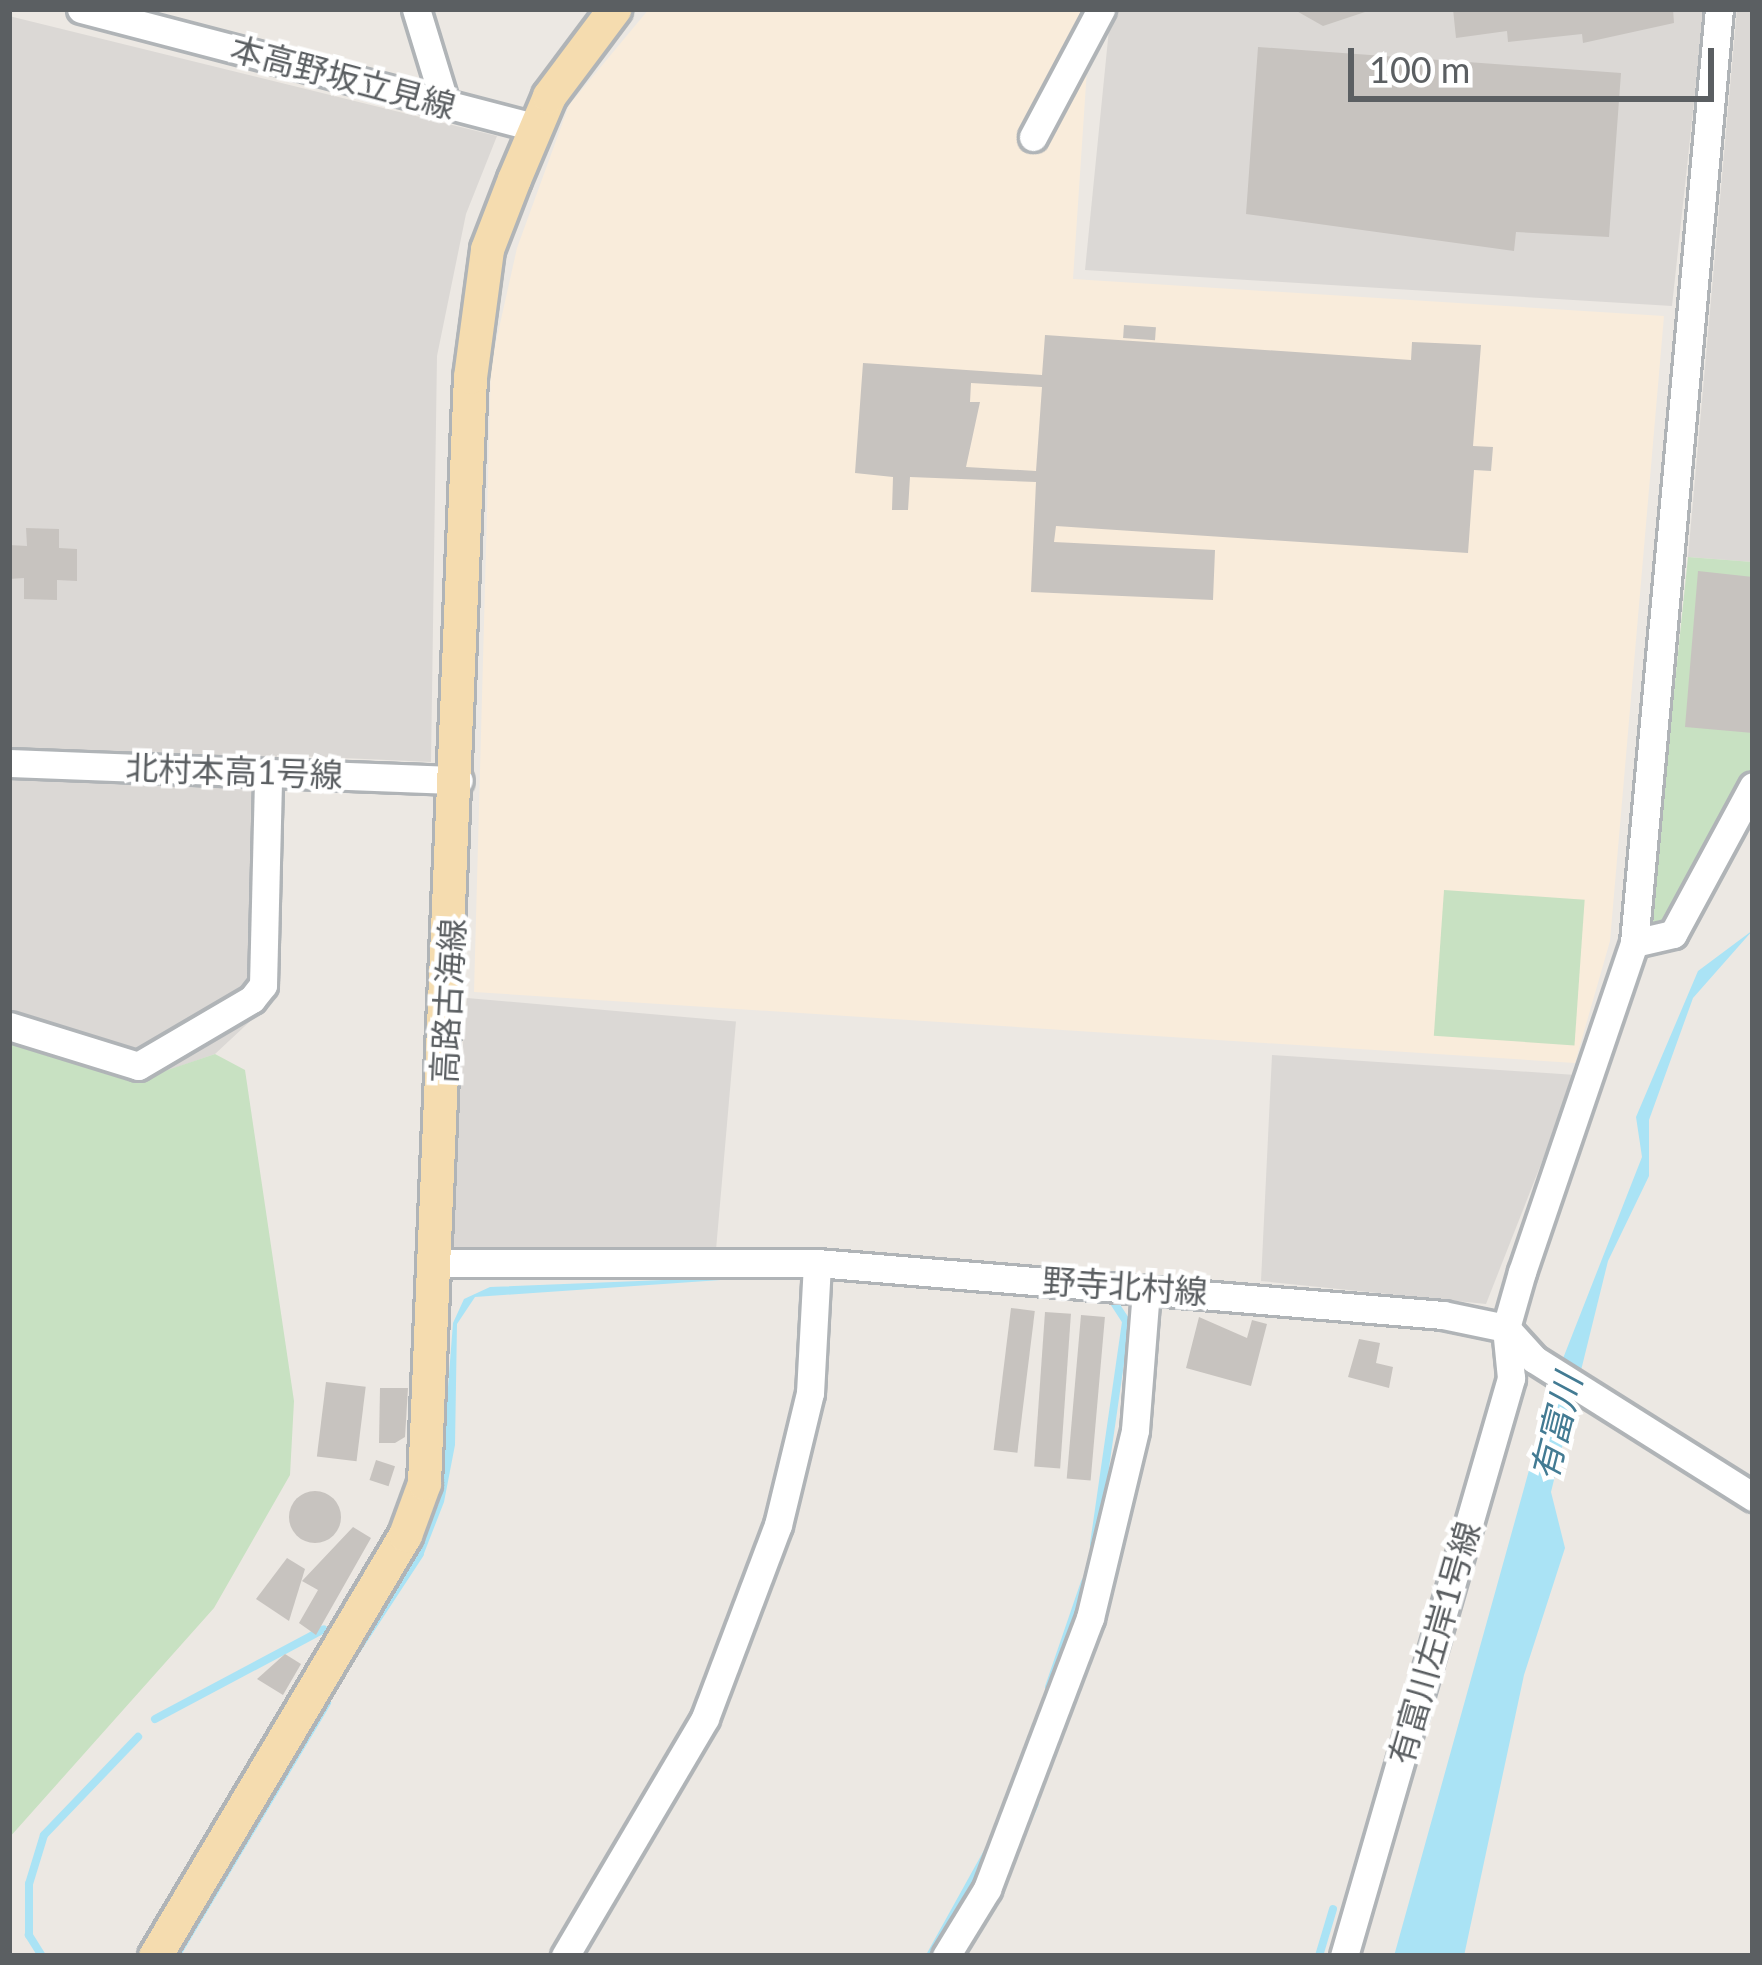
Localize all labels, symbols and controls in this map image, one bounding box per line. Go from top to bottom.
scale bar [1354,24,1720,98]
street label: 本高野坂立見線 [226,28,460,126]
text: 100 m [1369,47,1470,91]
street label: 北村本高1号線 [125,747,343,795]
street label: 高路古海線 [424,918,472,1084]
street label: 野寺北村線 [1041,1260,1209,1312]
water label: 有富川 [1522,1369,1590,1485]
street label: 有富川左岸1号線 [1380,1517,1488,1769]

